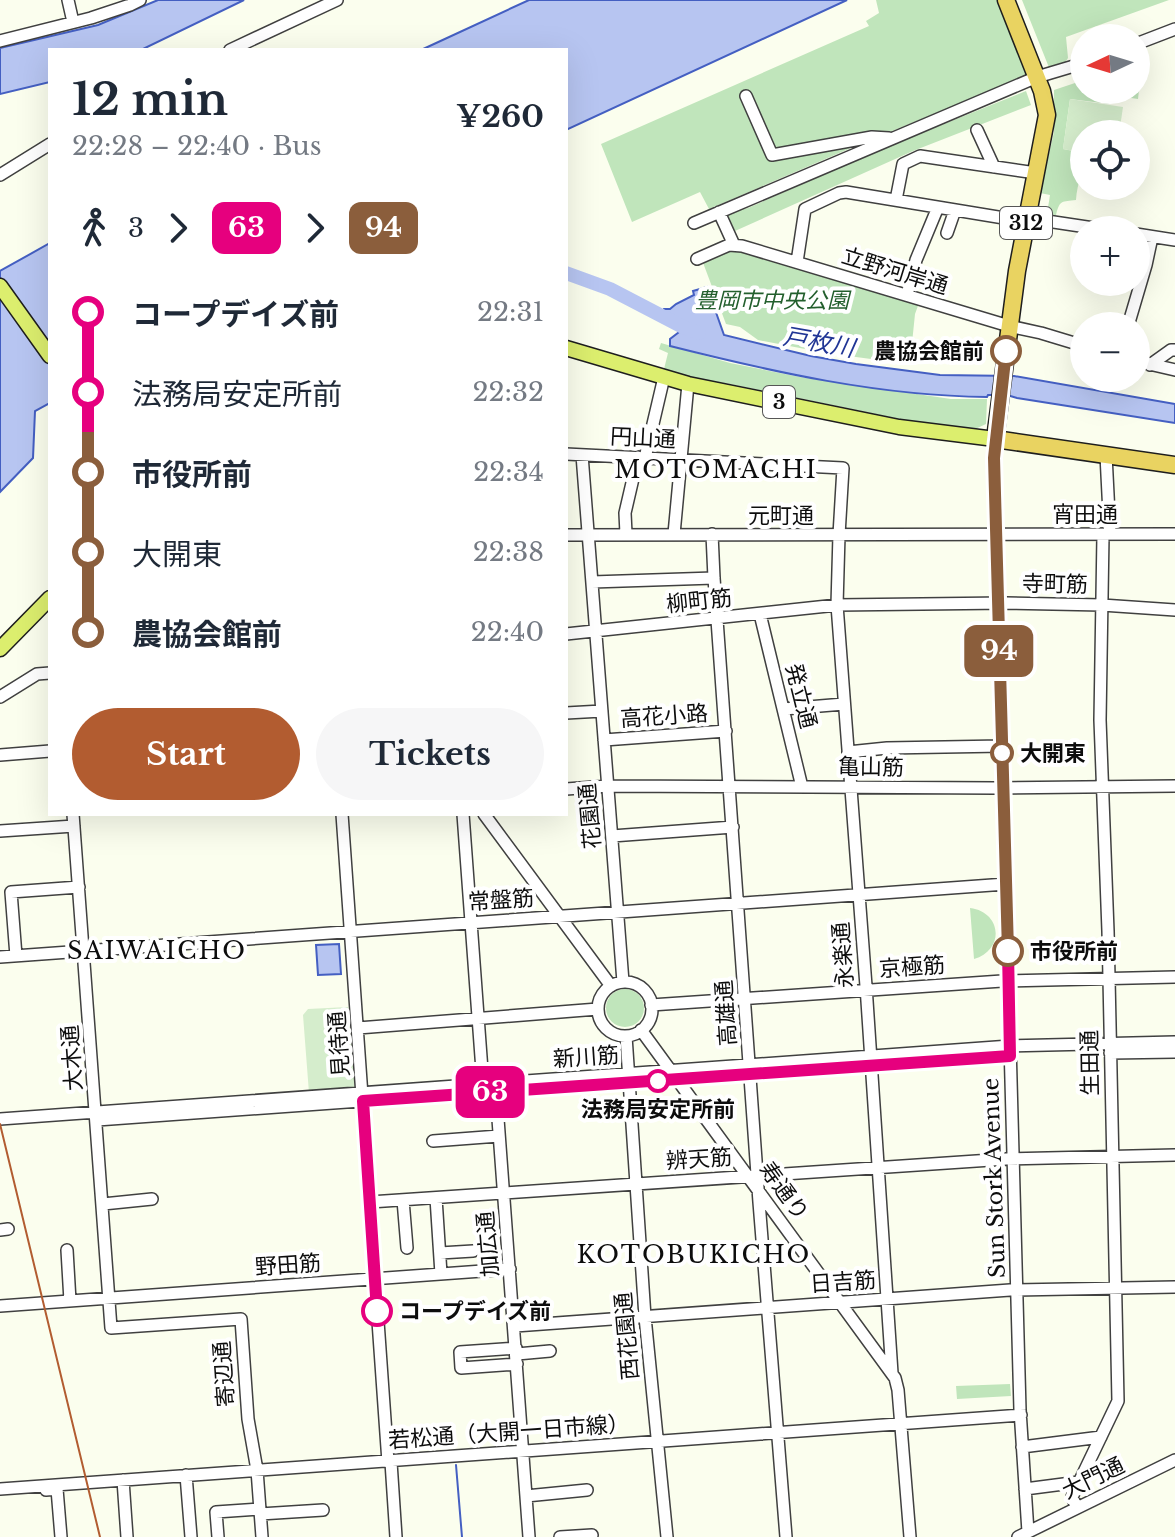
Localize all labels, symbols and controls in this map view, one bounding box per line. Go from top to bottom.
north arrow [1070,24,1150,104]
map controls [1070,24,1150,392]
text: 12 min [72,72,228,127]
text: ¥260 [456,98,544,135]
button: locate [1070,120,1150,200]
text: 22:28 – 22:40 · Bus [72,130,322,162]
icon: walk [72,206,116,250]
icon: forward [156,206,200,250]
icon: forward [293,206,337,250]
road number: 312 [1000,207,1052,239]
text: 63 [228,210,265,245]
text: 94 [365,210,402,245]
text: 3 [128,212,144,244]
button: + [1070,216,1150,296]
street label: 立野河岸通 [838,242,952,300]
park label: 豊岡市中央公園 [695,287,852,314]
text: コープデイズ前 [132,296,339,333]
text: 22:31 [477,296,544,328]
button: − [1070,312,1150,392]
water label: 戸枚川 [781,321,860,363]
marker: 農協会館前 [991,336,1021,366]
place label: 農協会館前 [874,338,984,365]
text: 法務局安定所前 [132,376,342,413]
text: 22:32 [473,376,544,408]
road number: 3 [763,386,795,418]
street label: 円山通 [609,423,677,453]
district label: MOTOMACHI [614,455,818,484]
text: 市役所前 [132,456,252,493]
text: 22:34 [473,456,544,488]
street label: 宵田通 [1052,501,1118,528]
street label: 元町通 [748,502,814,529]
text: 大開東 [132,536,222,573]
text: 22:38 [473,536,544,568]
street label: 寺町筋 [1022,570,1088,598]
street label: 柳町筋 [665,584,733,618]
text: 農協会館前 [132,616,282,653]
text: 22:40 [471,616,544,648]
line badge: 94 [963,625,1035,677]
text: 94 [980,633,1018,668]
street label: 発立通 [780,661,822,731]
street label: 高花小路 [619,699,709,733]
button: Start [72,708,300,800]
button: Tickets [316,708,544,800]
place label: 大開東 [1020,740,1086,767]
marker: 大開東 [991,742,1013,764]
street label: 亀山筋 [838,753,904,781]
street label: 花園通 [574,782,606,850]
street label: 常盤筋 [467,884,535,916]
street label: 永楽通 [827,921,859,989]
district label: SAIWAICHO [67,936,247,965]
marker: 市役所前 [993,936,1023,966]
place label: 市役所前 [1030,938,1118,965]
street label: 京極筋 [878,951,946,983]
street label: 高雄通 [710,979,742,1047]
street label: 見待通 [323,1010,355,1078]
street label: 大木通 [56,1024,88,1092]
street label: 生田通 [1076,1030,1104,1096]
street label: 新川筋 [552,1041,620,1073]
line badge: 63 [454,1066,526,1118]
marker: 法務局安定所前 [647,1070,669,1092]
text: 63 [472,1074,508,1109]
street label: Sun Stork Avenue [977,1078,1011,1278]
place label: 法務局安定所前 [581,1096,735,1123]
street label: 辨天筋 [665,1143,733,1175]
street label: 寿通り [754,1156,814,1226]
street label: 加広通 [472,1210,504,1278]
district label: KOTOBUKICHO [577,1240,811,1269]
street label: 野田筋 [254,1249,322,1281]
street label: 日吉筋 [809,1266,877,1298]
street label: 西花園通 [610,1291,644,1381]
marker: コープデイズ前 [362,1296,392,1326]
place label: コープデイズ前 [399,1298,551,1325]
street label: 寄辺通 [208,1340,240,1408]
street label: 若松通（大開一日市線） [387,1410,631,1454]
street label: 大門通 [1057,1451,1129,1505]

